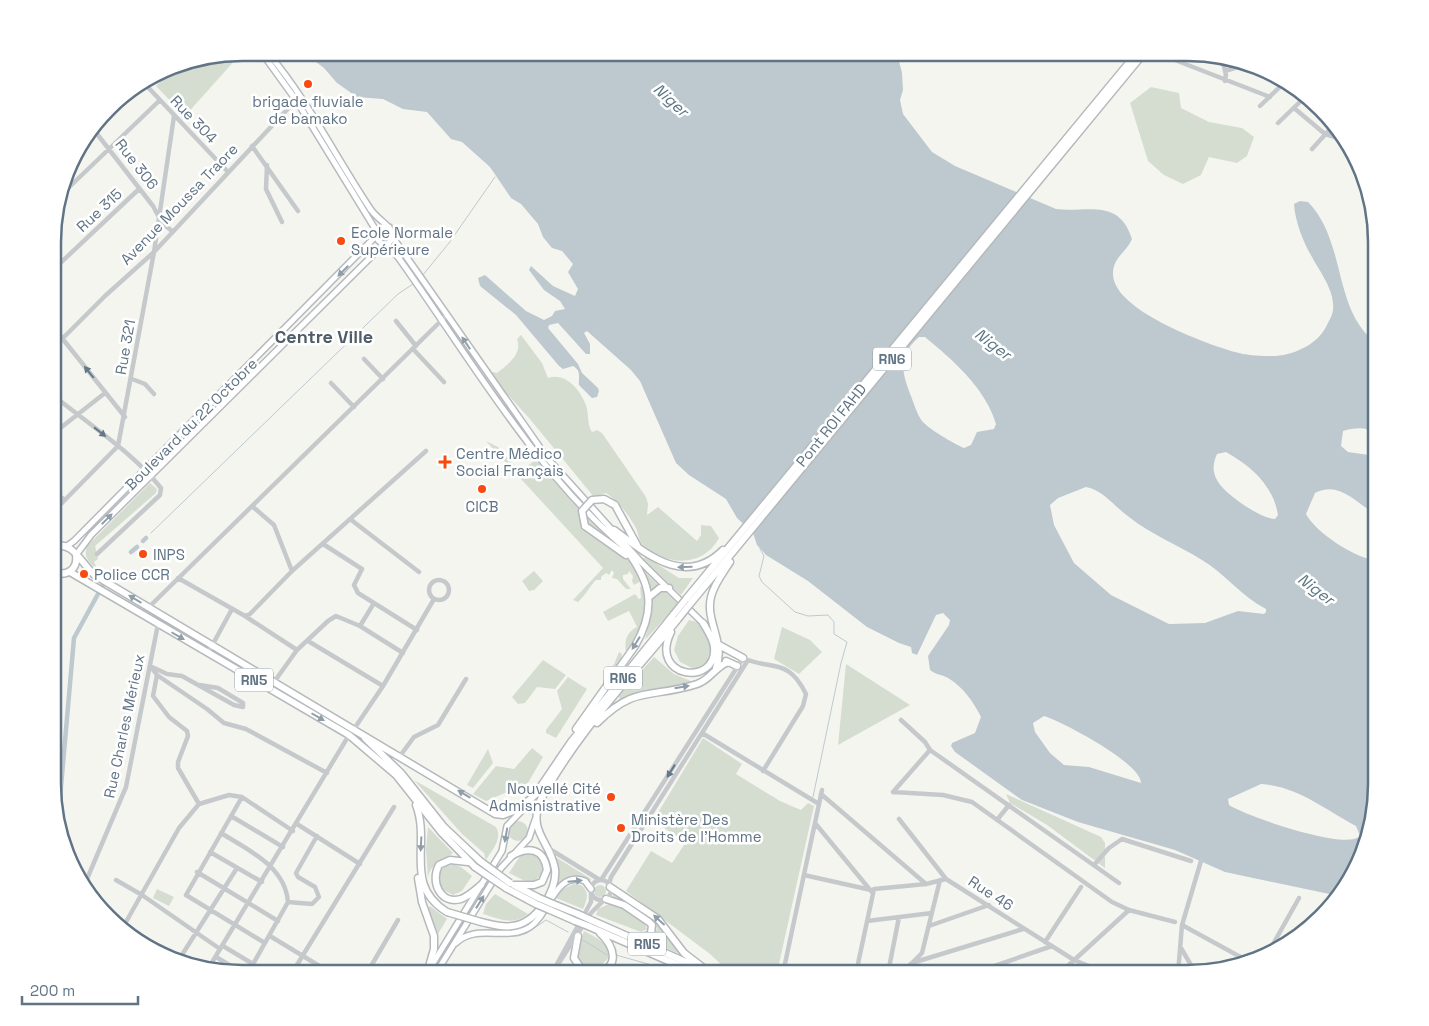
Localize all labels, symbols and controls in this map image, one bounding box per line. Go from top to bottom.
marker: brigade fluviale de bamako [302,78,314,90]
water label: Niger [649,79,694,123]
street label: Rue 304 [167,91,221,147]
place label: brigade fluviale de bamako [252,92,364,128]
street label: Rue 306 [111,135,163,193]
street label: Avenue Moussa Traore [116,139,242,269]
street label: Rue 315 [72,184,126,236]
place label: Ecole Normale Supérieure [351,223,453,259]
marker: Ecole Normale Supérieure [335,235,347,247]
one-way arrow [338,265,350,277]
street label: Rue 321 [111,318,139,376]
water label: Niger [971,323,1017,366]
district label: Centre Ville [275,325,373,348]
one-way arrow [461,336,471,349]
road number: RN6 [873,348,911,370]
street label: Boulevard du 22 Octobre [121,354,261,494]
one-way arrow [83,366,94,379]
street label: Pont ROI FAHD [792,380,870,470]
one-way arrow [93,427,106,438]
place label: Centre Médico Social Français [456,444,564,480]
marker: Centre Médico Social Français [438,455,452,469]
marker: CICB [476,483,488,495]
place label: CICB [466,497,498,516]
one-way arrow [101,513,113,525]
place label: INPS [153,545,185,564]
marker: INPS [137,548,149,560]
one-way arrow [677,563,693,571]
place label: Police CCR [94,565,170,584]
marker: Police CCR [78,568,90,580]
water label: Niger [1294,568,1340,611]
one-way arrow [128,594,141,603]
one-way arrow [171,631,184,640]
one-way arrow [632,636,641,650]
street label: Rue Charles Mérieux [99,652,149,800]
road number: RN6 [604,666,642,690]
road number: RN5 [235,668,273,692]
one-way arrow [674,683,690,691]
one-way arrow [312,713,325,722]
one-way arrow [666,765,675,778]
place label: Nouvellé Cité Admisnistrative [489,779,601,815]
one-way arrow [457,789,470,798]
marker: Nouvellé Cité Admisnistrative [605,791,617,803]
place label: Ministère Des Droits de l'Homme [631,810,762,846]
marker: Ministère Des Droits de l'Homme [615,822,627,834]
one-way arrow [501,828,509,844]
one-way arrow [417,836,425,852]
street label: Rue 46 [965,871,1017,915]
one-way arrow [567,877,583,885]
one-way arrow [475,895,484,909]
one-way arrow [653,914,665,926]
road number: RN5 [628,932,666,956]
scale bar [22,974,139,1006]
text: 200 m [30,981,75,1000]

